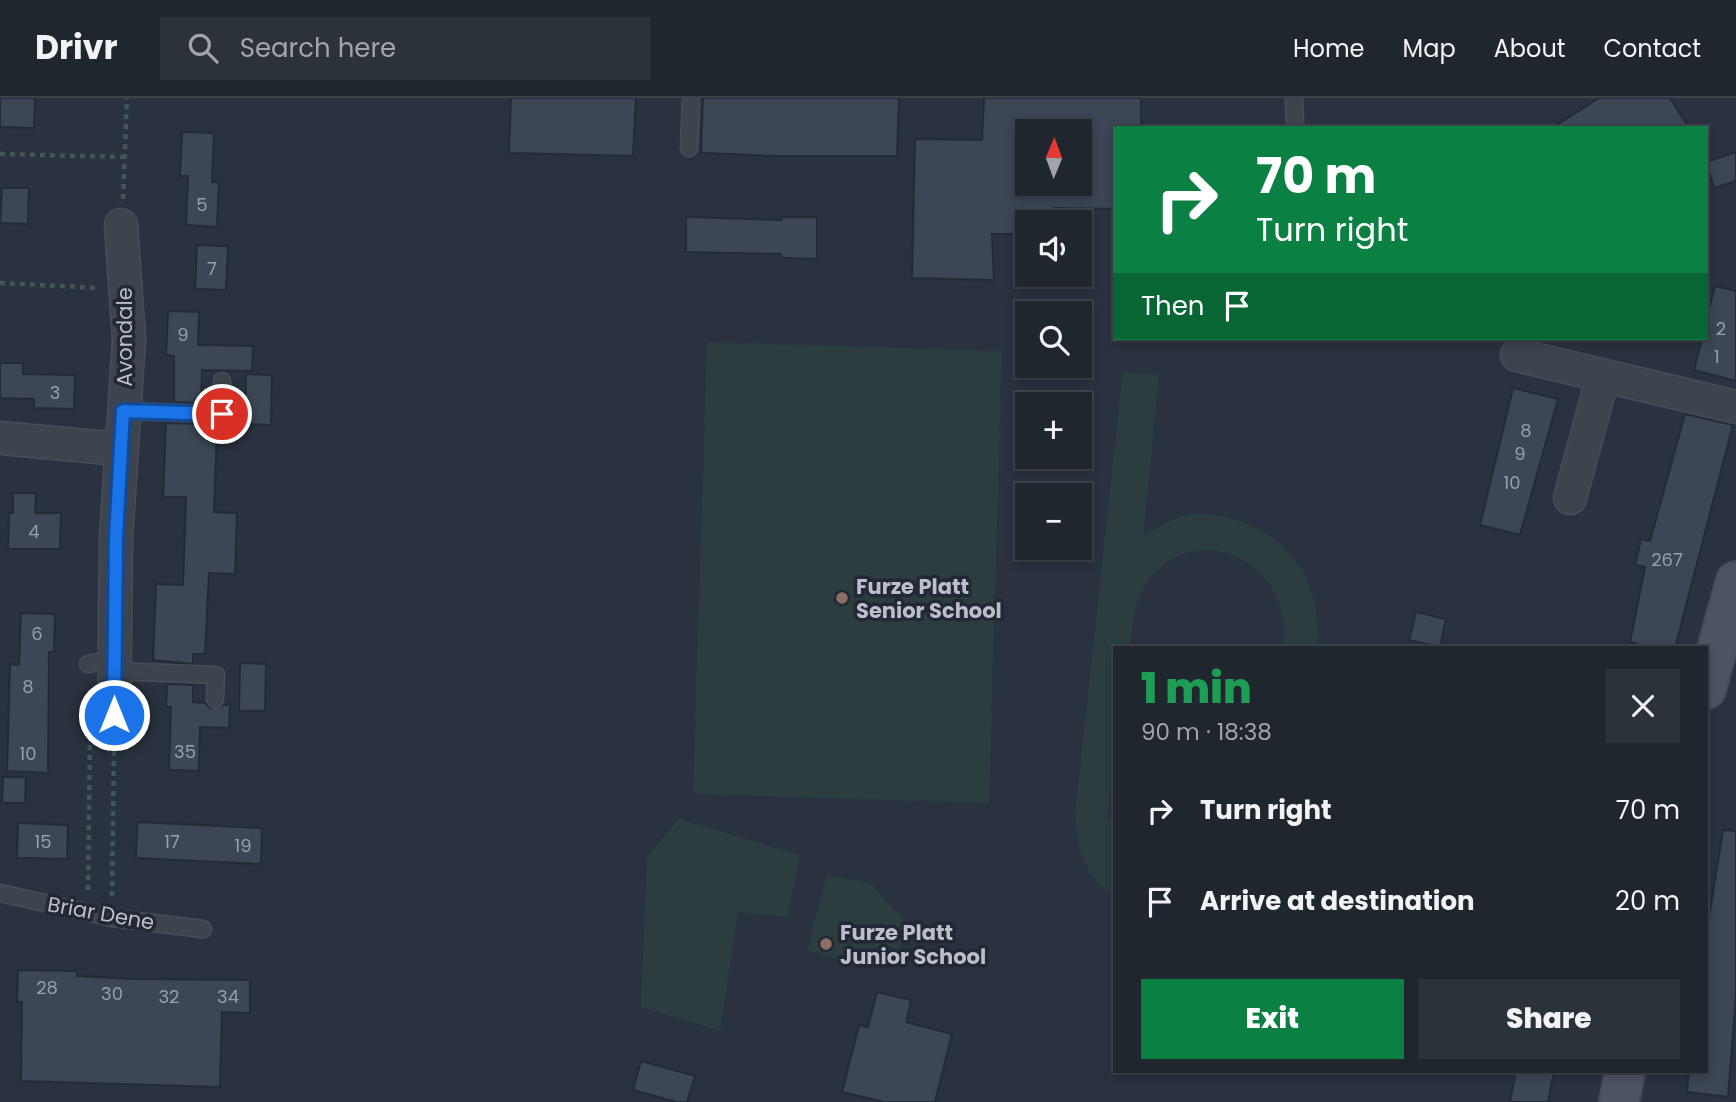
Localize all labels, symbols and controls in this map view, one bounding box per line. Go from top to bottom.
search box [160,17,650,80]
text: Drivr [35,24,118,71]
icon: search [184,29,222,67]
text: Search here [240,30,396,66]
text: Home [1293,32,1365,65]
text: Map [1403,32,1456,65]
text: About [1494,32,1565,65]
text: Contact [1603,32,1701,65]
north arrow [1015,119,1092,196]
map controls [1015,119,1092,560]
text: 70 m [1256,142,1376,210]
icon: right [1141,154,1232,245]
house number: 5 [196,192,208,217]
text: Turn right [1256,207,1408,252]
button: sound [1015,210,1092,287]
house number: 7 [207,256,217,281]
street label: Avondale [110,287,139,387]
icon: arrive [1218,287,1256,325]
text: Then [1141,288,1204,324]
button: search [1015,301,1092,378]
house number: 2 [1716,316,1726,341]
house number: 9 [177,322,189,347]
house number: 1 [1714,344,1720,369]
house number: 3 [50,380,60,405]
pin [192,384,252,444]
button: + [1015,392,1092,469]
icon: arrive [203,395,241,433]
house number: 8 [1520,418,1532,443]
house number: 9 [1514,441,1526,466]
house number: 10 [1503,470,1521,495]
button: − [1015,483,1092,560]
house number: 4 [28,519,40,544]
house number: 267 [1651,547,1683,572]
place label: Furze Platt Senior School [856,572,1002,625]
marker: Furze Platt Senior School [834,590,850,606]
house number: 6 [31,621,43,646]
text: 1 min [1141,659,1252,718]
button: close [1606,669,1680,743]
house number: 8 [22,674,34,699]
position arrow [77,678,151,752]
text: 90 m · 18:38 [1141,716,1272,748]
house number: 35 [174,739,196,764]
house number: 10 [19,741,37,766]
icon: right [1141,792,1179,830]
text: Turn right [1200,792,1332,828]
text: 70 m [1616,792,1680,828]
house number: 15 [34,829,52,854]
house number: 17 [164,829,180,854]
house number: 19 [234,833,252,858]
icon: arrive [1141,883,1179,921]
text: Arrive at destination [1200,883,1475,919]
text: 20 m [1615,883,1680,919]
street label: Briar Dene [45,889,157,937]
place label: Furze Platt Junior School [840,918,986,971]
marker: Furze Platt Junior School [818,936,834,952]
house number: 28 [36,975,58,1000]
button: Exit [1141,979,1404,1059]
button: Share [1418,979,1680,1059]
house number: 30 [101,981,123,1006]
house number: 32 [159,984,179,1009]
house number: 34 [217,984,239,1009]

